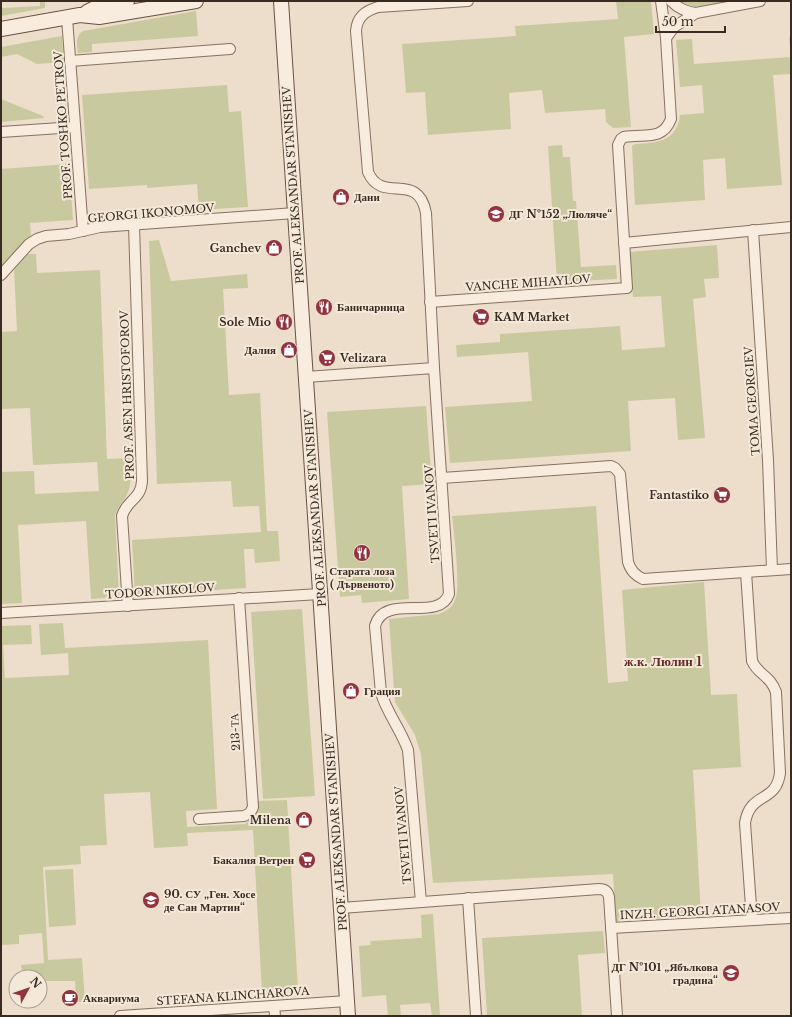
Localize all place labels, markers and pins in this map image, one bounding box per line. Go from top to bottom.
shop icon: Дани [331,187,351,207]
place label: Дани [354,190,380,204]
school or university icon: ДГ №152 „Люляче“ [486,204,506,224]
place label: ДГ №152 „Люляче“ [509,207,612,221]
shop icon: Ganchev [264,238,284,258]
place label: Ganchev [210,241,261,255]
restaurant icon: Баничарница [314,297,334,317]
place label: Баничарница [337,300,405,314]
supermarket icon: KAM Market [471,307,491,327]
place label: KAM Market [494,310,570,324]
restaurant icon: Sole Mio [274,312,294,332]
place label: Sole Mio [219,315,271,329]
shop icon: Далия [279,340,299,360]
place label: Далия [244,343,276,357]
supermarket icon: Velizara [317,348,337,368]
place label: Velizara [339,351,387,365]
supermarket icon: Fantastiko [712,485,732,505]
place label: Fantastiko [649,488,709,502]
restaurant icon: Старата лоза ( Дървеното) [352,543,372,563]
place label: Старата лоза ( Дървеното) [329,564,395,591]
shop icon: Грация [341,681,361,701]
place label: Грация [364,684,401,698]
shop icon: Milena [294,810,314,830]
place label: Milena [250,813,292,827]
supermarket icon: Бакалия Ветрен [297,850,317,870]
place label: Бакалия Ветрен [213,853,295,867]
place label: 90. СУ „Ген. Хосе де Сан Мартин“ [164,887,256,914]
school or university icon: 90. СУ „Ген. Хосе де Сан Мартин“ [141,890,161,910]
place label: ДГ №101 „Ябълкова градина“ [611,960,718,987]
school or university icon: ДГ №101 „Ябълкова градина“ [721,963,741,983]
cafe icon: Аквариума [60,988,80,1008]
place label: Аквариума [83,991,140,1005]

